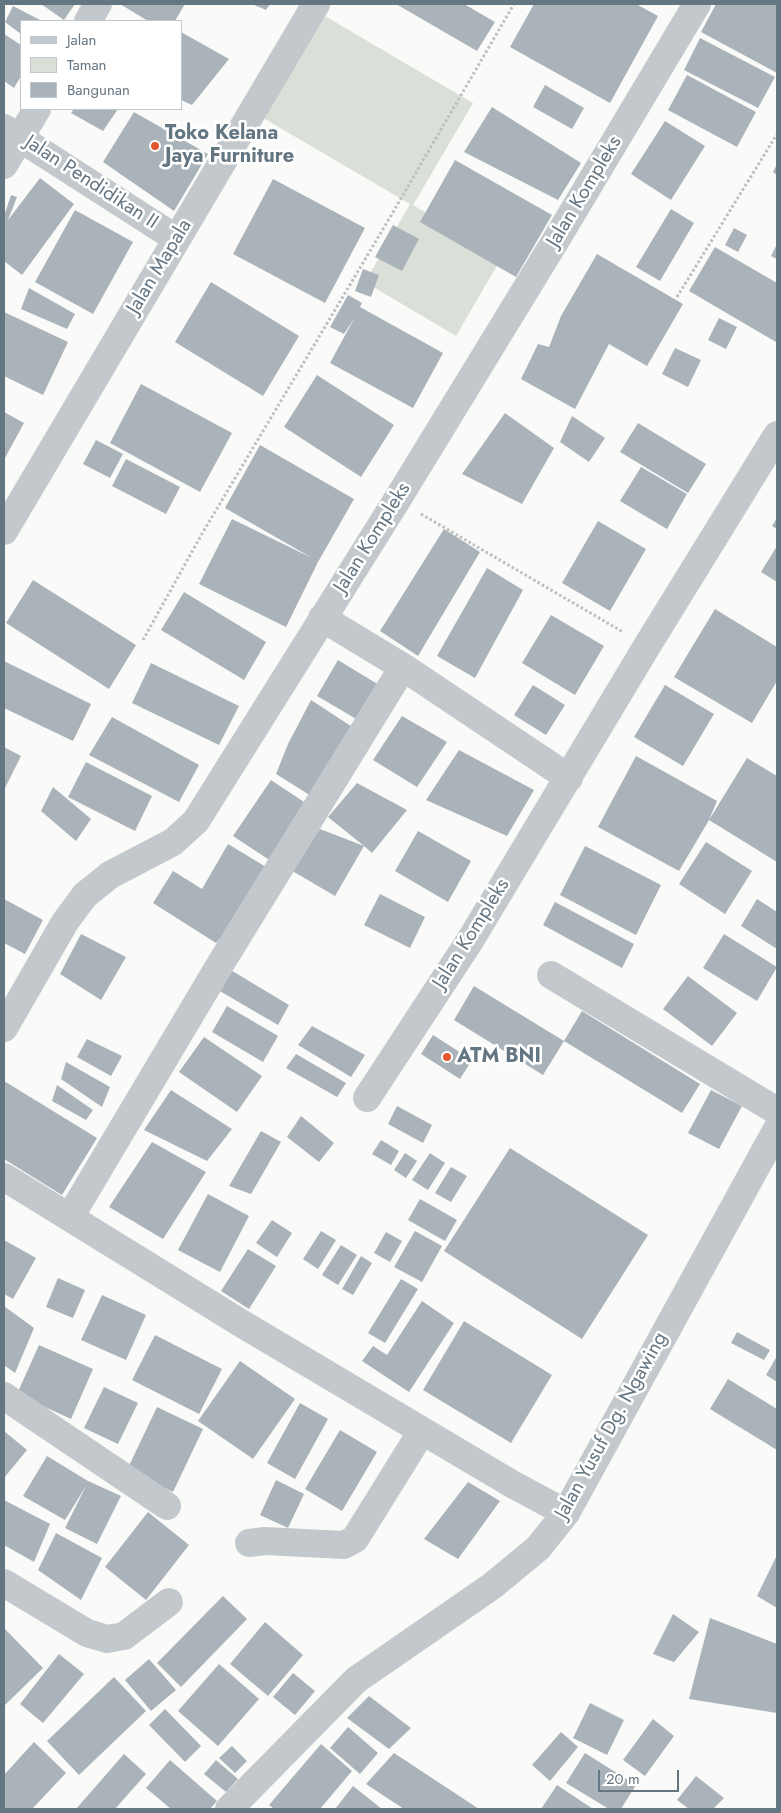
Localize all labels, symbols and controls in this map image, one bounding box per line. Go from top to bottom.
legend [20,20,182,110]
text: Jalan [67,29,96,51]
text: Taman [67,54,106,76]
text: Bangunan [67,79,130,101]
place label: Toko Kelana Jaya Furniture [165,122,294,169]
street label: Jalan Pendidikan II [20,131,162,235]
street label: Jalan Kompleks [542,132,628,252]
marker: Toko Kelana Jaya Furniture [149,140,161,152]
street label: Jalan Mapala [122,215,198,319]
street label: Jalan Kompleks [330,478,416,598]
street label: Jalan Kompleks [429,874,515,994]
place label: ATM BNI [457,1045,541,1069]
marker: ATM BNI [441,1051,453,1063]
street label: Jalan Yusuf Dg. Ngawing [551,1328,673,1524]
scale bar [601,1760,682,1792]
text: 20 m [606,1768,640,1790]

